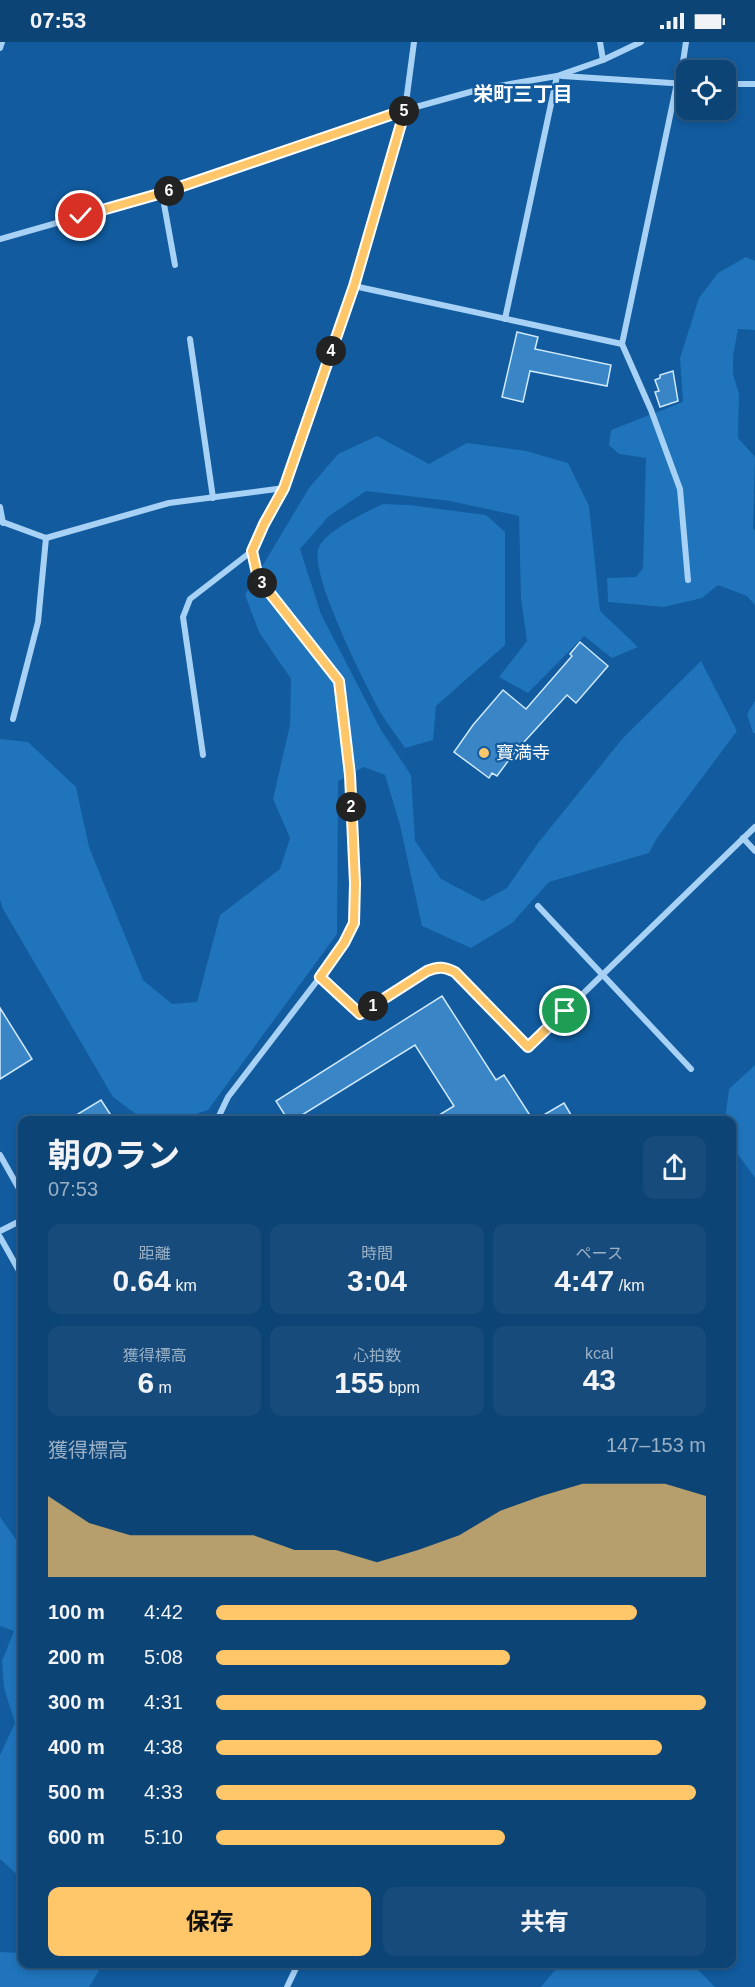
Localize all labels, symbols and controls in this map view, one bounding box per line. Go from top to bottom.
text: 07:53 [30,8,86,33]
map controls [676,60,736,120]
button: locate [676,60,736,120]
district label: 栄町三丁目 [473,83,573,105]
pin: 5 [389,96,419,126]
text: 5 [400,102,408,119]
pin: 6 [154,176,184,206]
text: 6 [165,182,173,199]
pin [55,190,106,241]
icon: check [64,199,97,232]
pin: 4 [316,336,346,366]
text: 4 [327,342,335,359]
pin: 3 [247,568,277,598]
text: 3 [258,574,266,591]
place label: 寶満寺 [496,743,550,763]
marker: 寶満寺 [477,746,491,760]
pin: 2 [336,792,366,822]
text: 2 [347,798,355,815]
pin [539,985,590,1036]
pin: 1 [358,991,388,1021]
icon: arrive [548,994,581,1027]
text: 1 [369,997,377,1014]
button: share [643,1136,706,1199]
text: 朝のラン [48,1137,180,1174]
text: 07:53 [48,1178,98,1200]
text: 距離 [139,1245,171,1262]
text: 時間 [361,1245,393,1262]
text: ペース [576,1245,623,1262]
text: 0.64 [113,1264,171,1297]
text: 3:04 [347,1264,407,1297]
text: 4:47 [554,1264,614,1297]
text: km [171,1277,197,1294]
text: /km [614,1277,644,1294]
text: kcal [585,1345,614,1362]
text: 獲得標高 [123,1347,187,1364]
text: 心拍数 [353,1347,401,1364]
text: 43 [583,1363,616,1396]
text: 6 [137,1366,154,1399]
text: 155 [334,1366,384,1399]
text: m [154,1379,172,1396]
text: bpm [384,1379,420,1396]
text: 147–153 m [606,1434,706,1456]
text: 獲得標高 [48,1439,128,1461]
text: 100 m [48,1601,105,1623]
text: 4:42 [144,1601,183,1623]
text: 200 m [48,1646,105,1668]
text: 5:08 [144,1646,183,1668]
text: 300 m [48,1691,105,1713]
text: 4:31 [144,1691,183,1713]
text: 400 m [48,1736,105,1758]
text: 4:38 [144,1736,183,1758]
text: 500 m [48,1781,105,1803]
text: 4:33 [144,1781,183,1803]
text: 600 m [48,1826,105,1848]
text: 5:10 [144,1826,183,1848]
button: 保存 [48,1887,371,1956]
button: 共有 [383,1887,706,1956]

